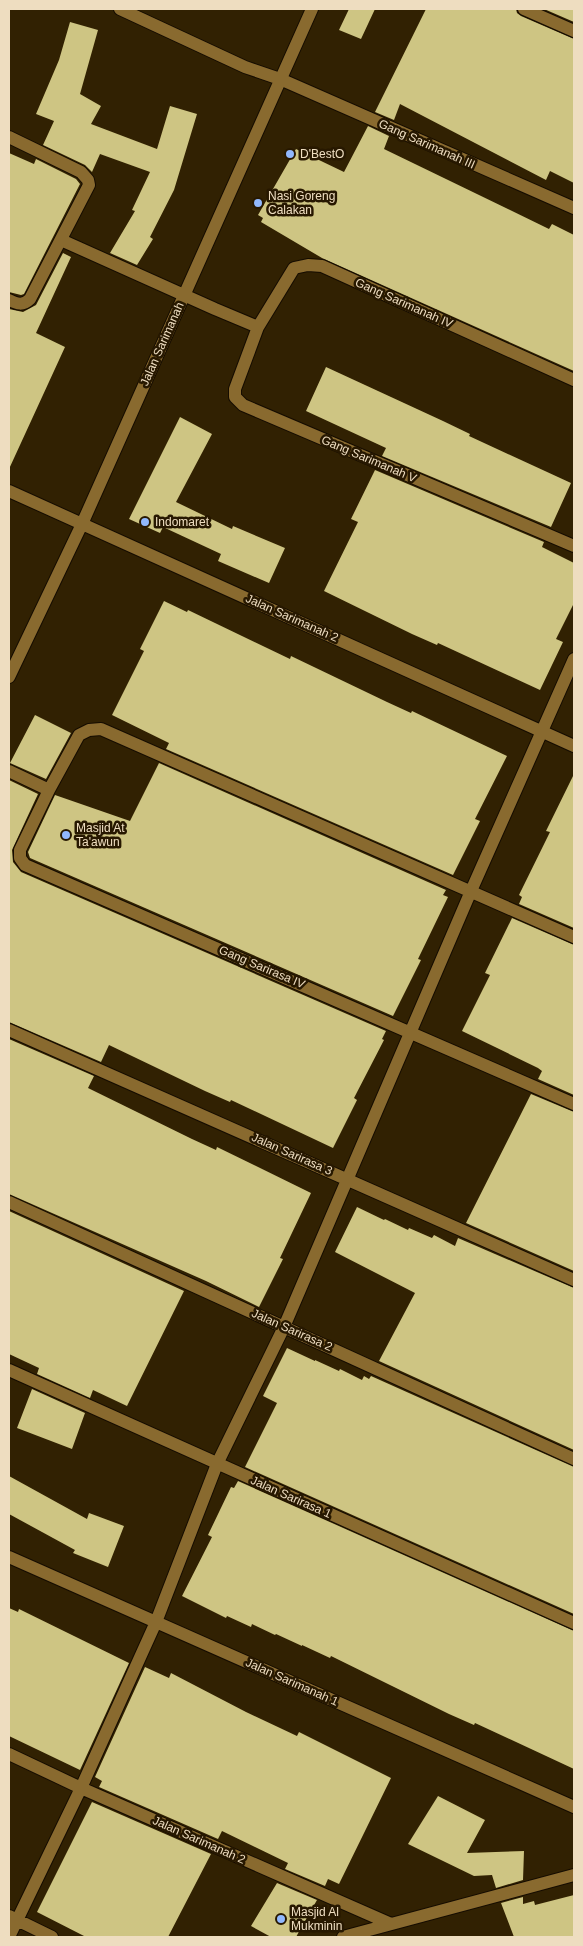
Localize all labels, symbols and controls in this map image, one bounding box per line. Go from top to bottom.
street label: Gang Sarimanah III [377,116,477,172]
place label: D'BestO [300,147,344,161]
marker: D'BestO [284,148,296,160]
place label: Nasi Goreng Calakan [268,189,335,217]
marker: Nasi Goreng Calakan [252,197,264,209]
street label: Gang Sarimanah IV [353,275,455,331]
street label: Jalan Sarimanah [137,300,187,388]
street label: Gang Sarimanah V [319,433,419,485]
place label: Indomaret [155,515,210,529]
marker: Indomaret [139,516,151,528]
street label: Jalan Sarimanah 2 [243,591,341,645]
place label: Masjid At Ta'awun [76,821,125,849]
marker: Masjid At Ta'awun [60,829,72,841]
street label: Gang Sarirasa IV [217,943,307,991]
street label: Jalan Sarirasa 3 [250,1130,335,1178]
street label: Jalan Sarirasa 2 [250,1306,335,1354]
street label: Jalan Sarirasa 1 [249,1473,334,1521]
street label: Jalan Sarimanah 1 [243,1655,341,1709]
street label: Jalan Sarimanah 2 [150,1813,248,1867]
place label: Masjid Al Mukminin [291,1905,342,1933]
marker: Masjid Al Mukminin [275,1913,287,1925]

